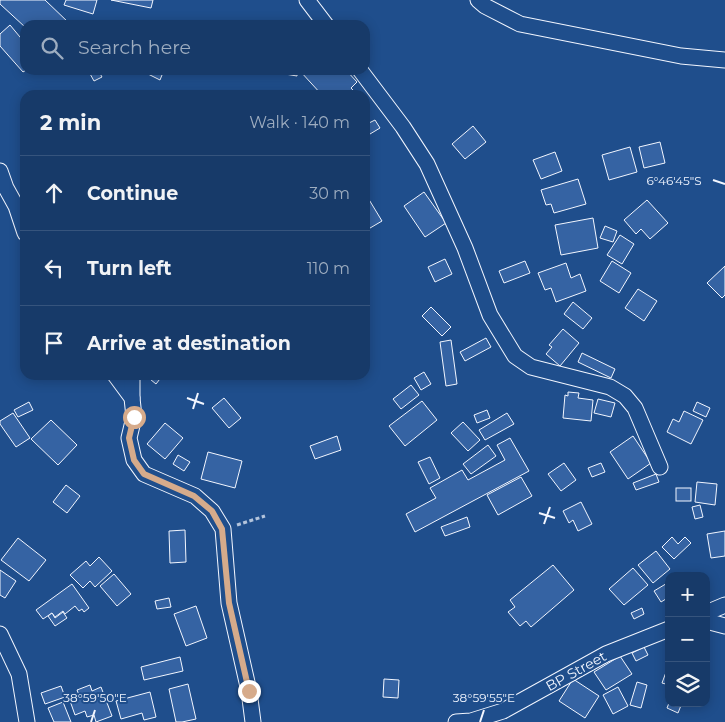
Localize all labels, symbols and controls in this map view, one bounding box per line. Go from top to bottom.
search box [20,20,370,75]
icon: search [38,34,66,62]
text: Search here [78,36,191,59]
text: 2 min [40,110,101,135]
text: Walk · 140 m [249,113,350,132]
text: 6°46'45"S [646,173,702,188]
icon: ahead [40,179,68,207]
text: Continue [87,182,178,205]
text: 30 m [309,184,350,203]
icon: left [40,254,68,282]
text: Turn left [87,257,172,280]
text: 110 m [307,259,350,278]
icon: arrive [40,329,68,357]
text: Arrive at destination [87,332,291,355]
route start [123,406,146,429]
map controls [665,572,710,707]
button: + [665,572,710,617]
button: − [665,617,710,662]
street label: BP Street [543,647,610,695]
button: layers [665,662,710,707]
route end [238,680,261,703]
text: 38°59'50"E [63,690,127,705]
text: 38°59'55"E [453,690,515,705]

